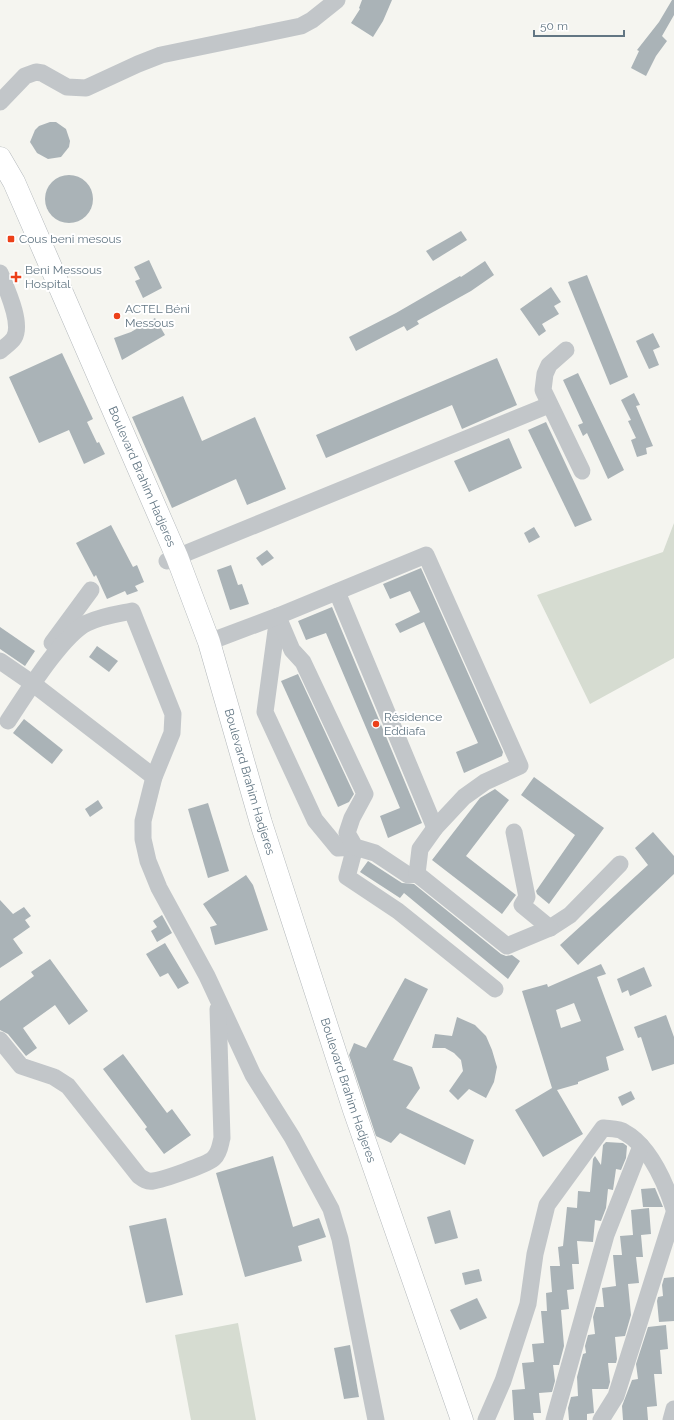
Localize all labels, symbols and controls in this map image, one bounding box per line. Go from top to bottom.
scale bar [534,12,624,38]
text: 50 m [540,19,568,33]
place label: Cous beni mesous [19,232,122,246]
marker: Cous beni mesous [6,234,16,244]
place label: Beni Messous Hospital [25,263,102,291]
marker: Beni Messous Hospital [10,271,22,283]
place label: ACTEL Béni Messous [125,302,190,330]
marker: ACTEL Béni Messous [112,311,122,321]
street label: Boulevard Brahim Hadjeres [105,404,179,549]
street label: Boulevard Brahim Hadjeres [222,707,278,857]
place label: Résidence Eddiafa [384,710,442,738]
marker: Résidence Eddiafa [371,719,381,729]
street label: Boulevard Brahim Hadjeres [318,1016,379,1165]

